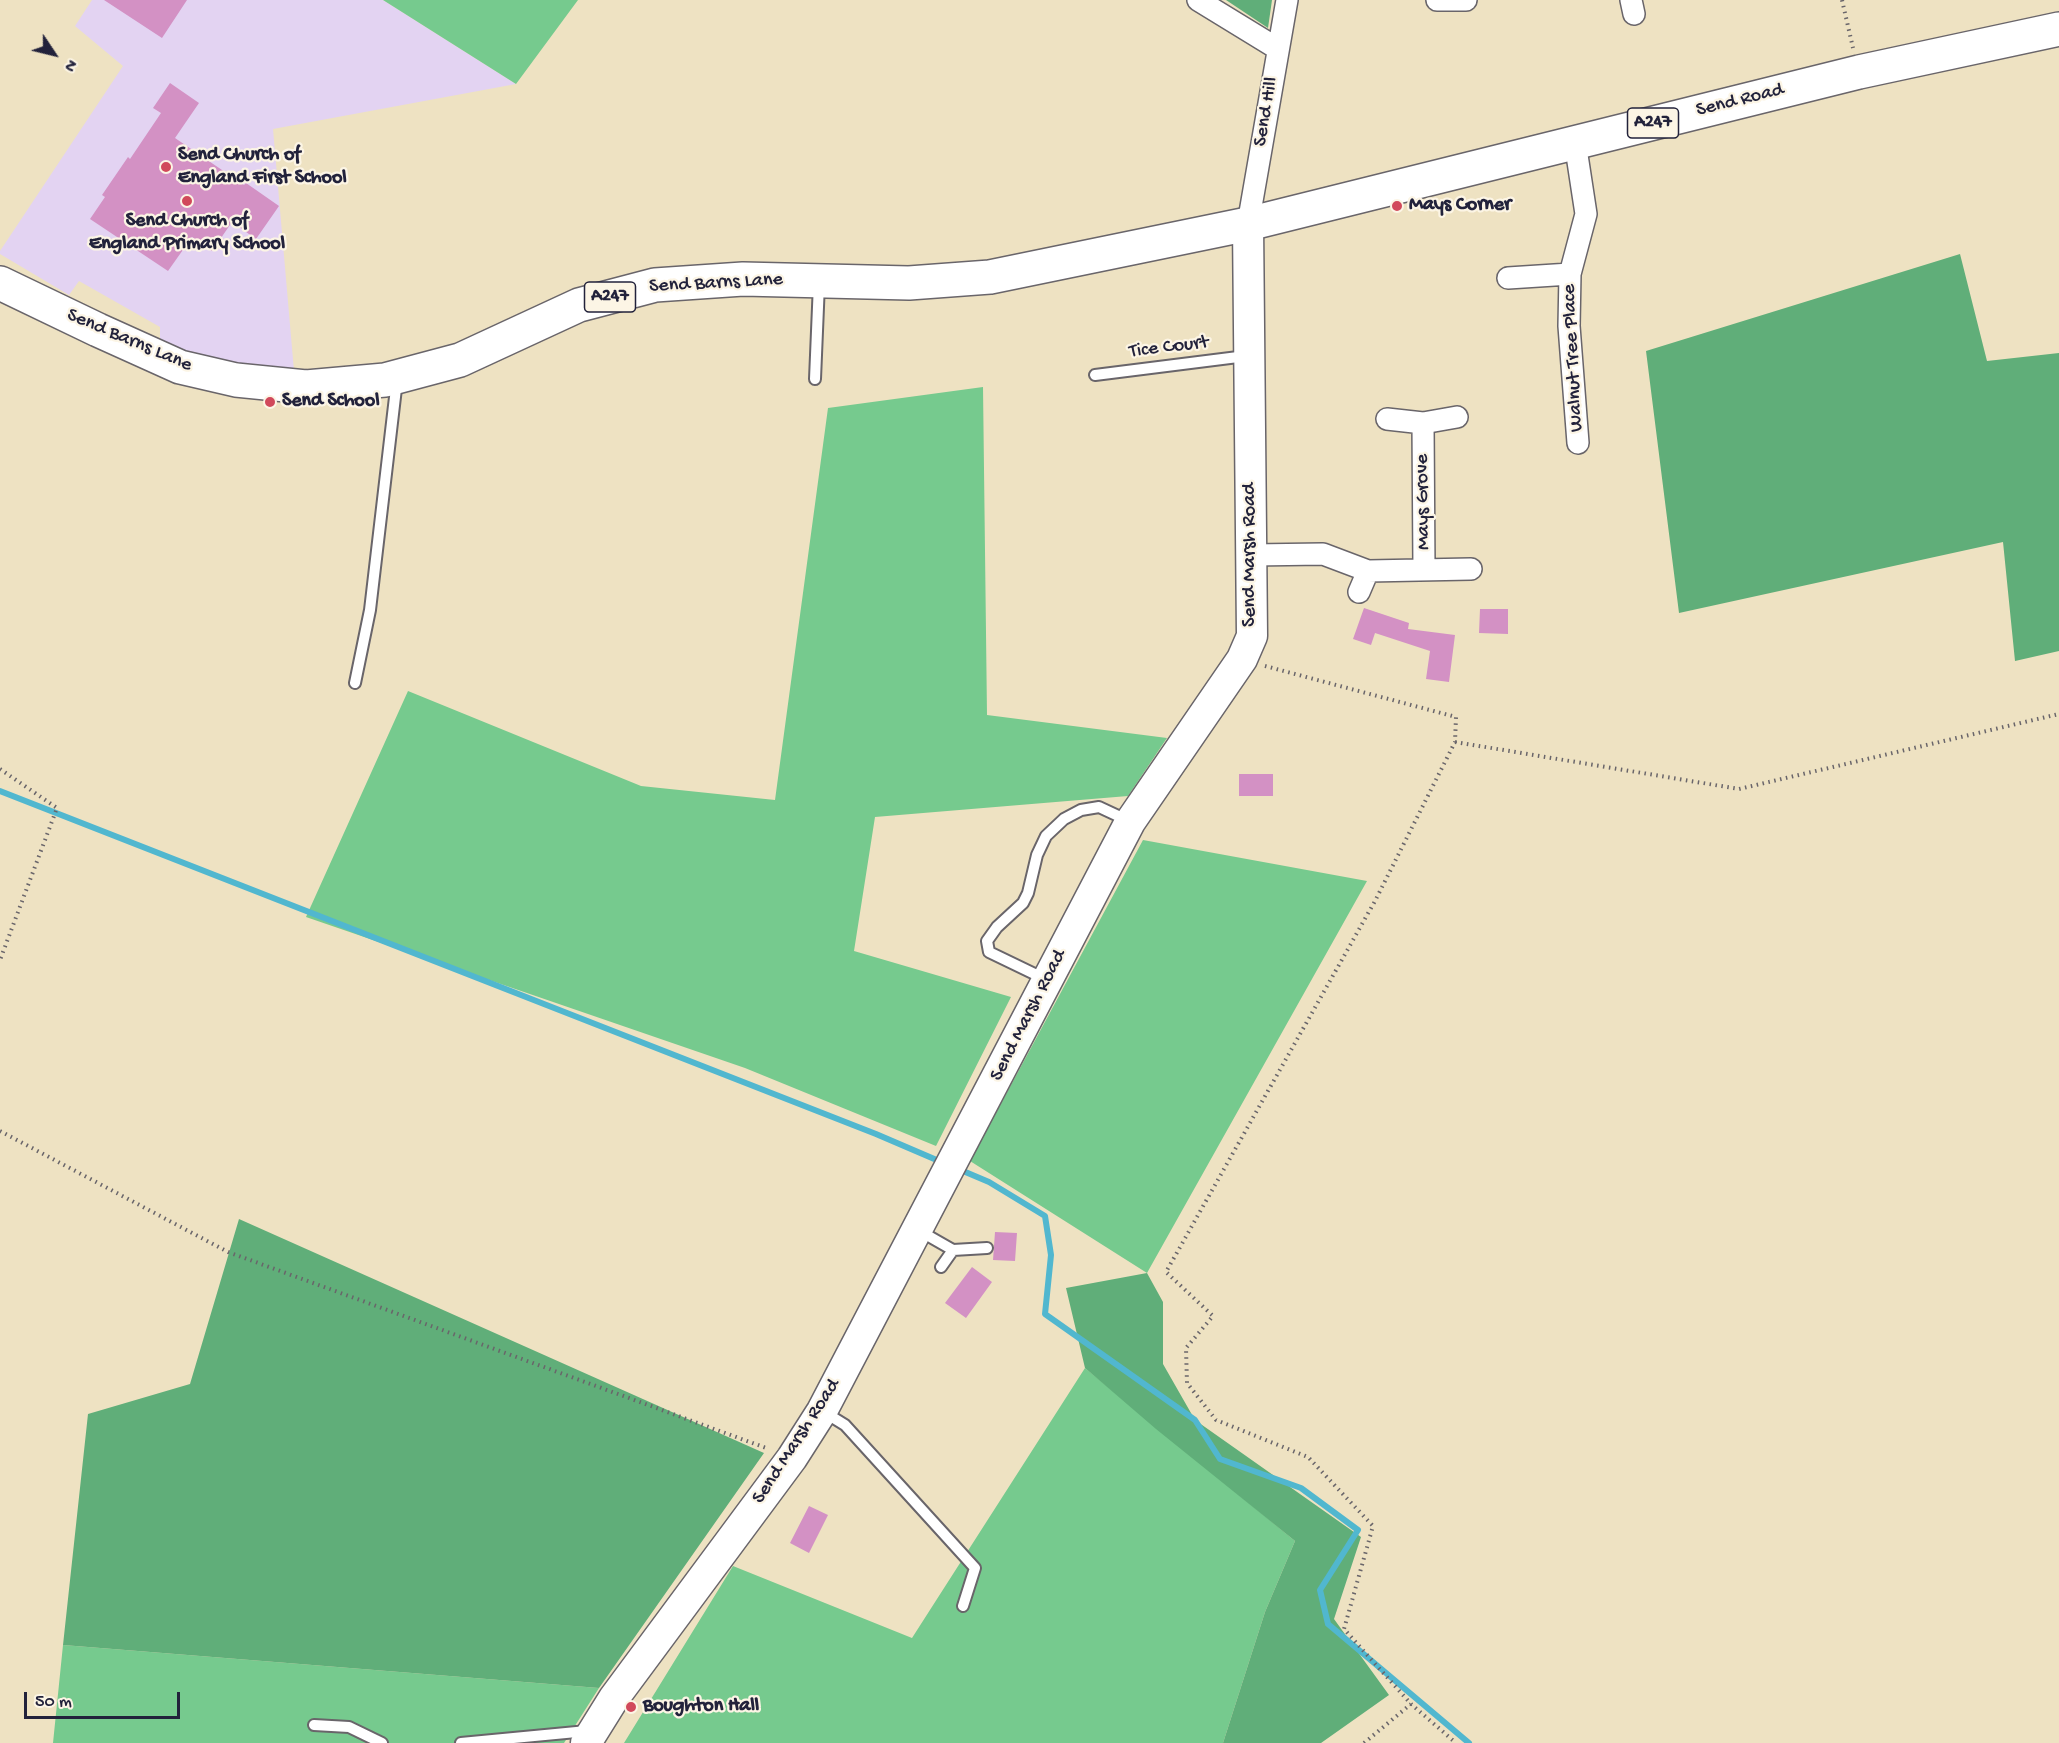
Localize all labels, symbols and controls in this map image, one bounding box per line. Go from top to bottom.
north arrow [24,24,84,84]
text: N [58,55,80,74]
street label: Send Hill [1249,75,1285,149]
street label: Send Road [1694,79,1786,123]
road number: A247 [1628,108,1678,138]
place label: Send Church of England First School [178,144,347,191]
marker: Send Church of England First School [159,160,173,174]
marker: Send Church of England Primary School [180,194,194,208]
place label: Mays Corner [1409,194,1511,218]
marker: Mays Corner [1390,199,1404,213]
place label: Send Church of England Primary School [89,210,285,257]
street label: Send Barns Lane [649,269,783,299]
road number: A247 [584,282,636,312]
street label: Walnut Tree Place [1558,283,1590,433]
street label: Send Barns Lane [63,304,195,378]
street label: Tice Court [1128,331,1210,365]
place label: Send School [282,390,380,414]
marker: Send School [263,395,277,409]
street label: Mays Grove [1411,454,1437,550]
street label: Send Marsh Road [1239,483,1263,627]
street label: Send Marsh Road [986,946,1072,1086]
street label: Send Marsh Road [748,1375,846,1509]
scale bar [27,1680,183,1718]
text: 50 m [35,1692,72,1713]
place label: Boughton Hall [643,1695,759,1719]
marker: Boughton Hall [624,1700,638,1714]

